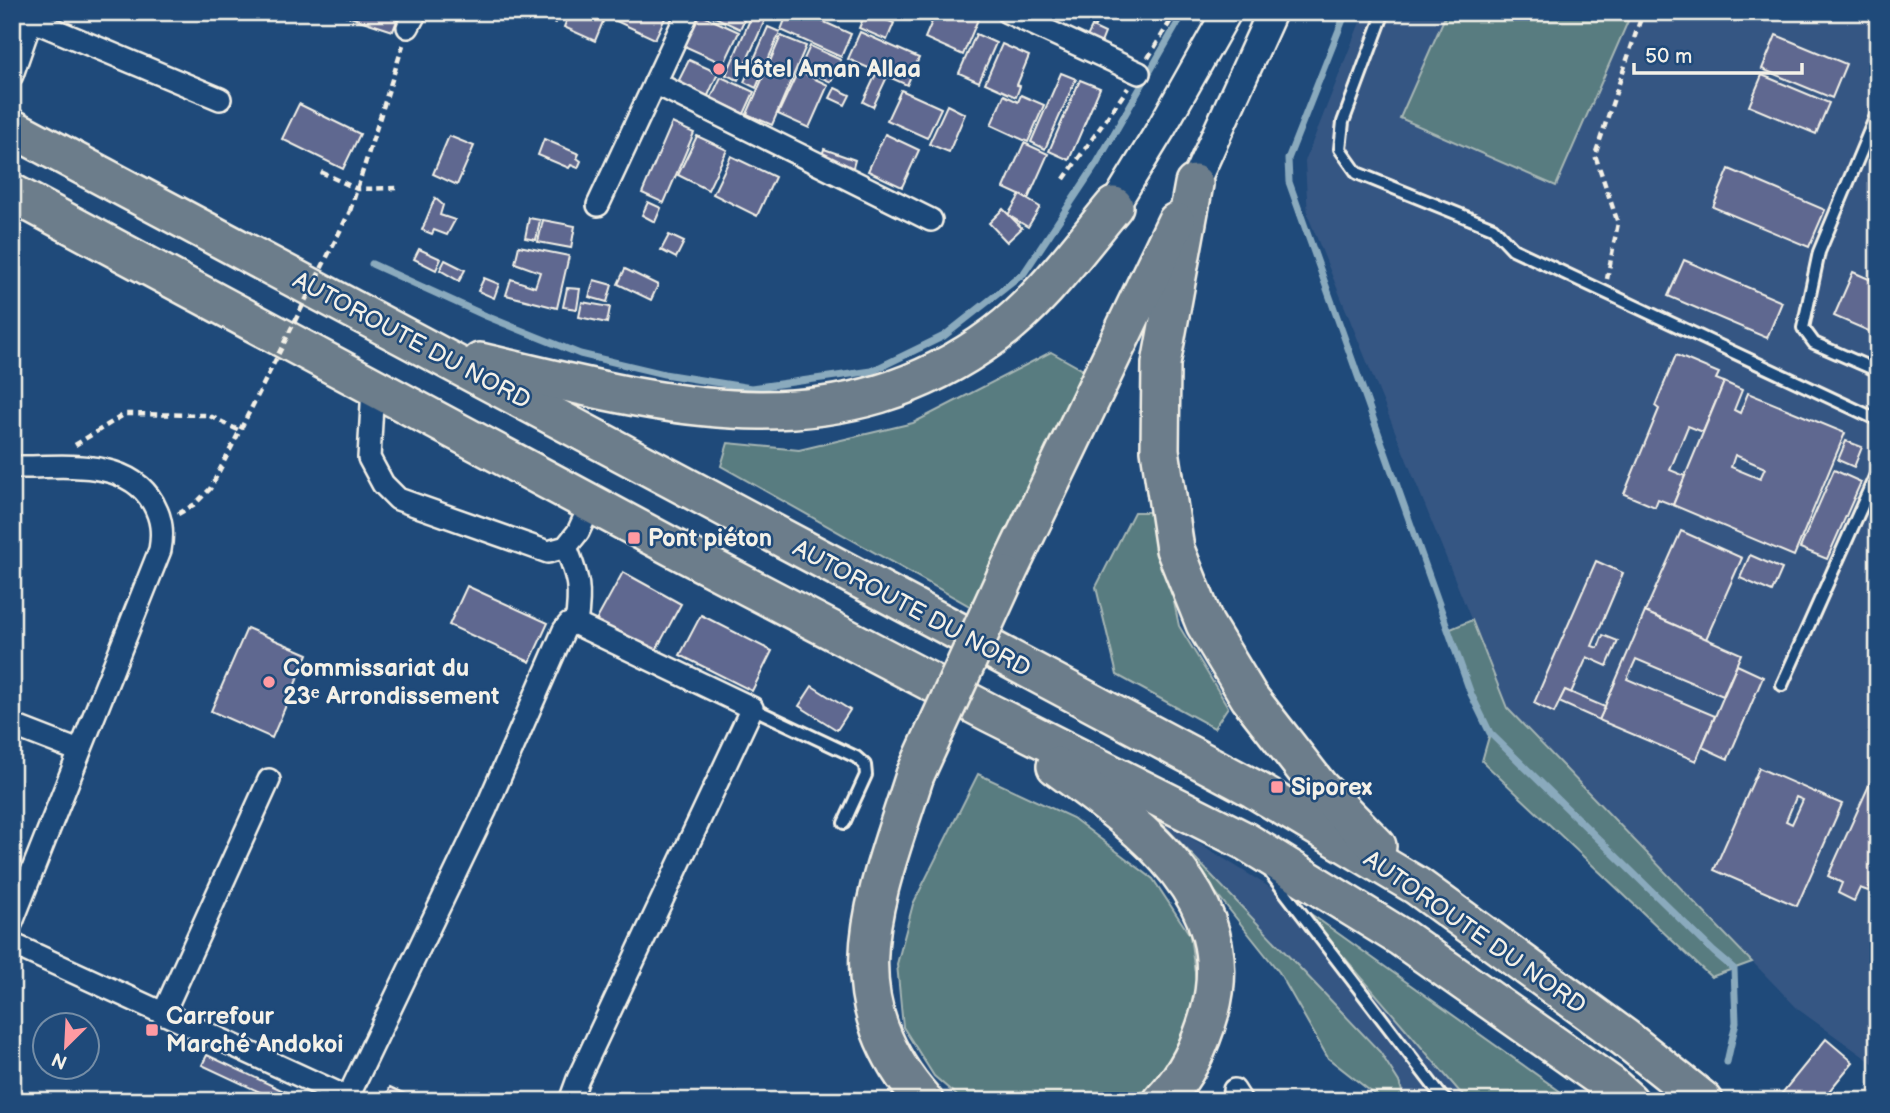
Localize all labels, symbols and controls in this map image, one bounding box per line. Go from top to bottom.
scale bar [1634,32,1802,76]
text: 50 m [1645,44,1692,69]
place label: Hôtel Aman Allaa [733,55,921,84]
marker: Hôtel Aman Allaa [711,61,727,77]
street label: AUTOROUTE DU NORD [288,265,536,415]
place label: Pont piéton [648,524,772,553]
marker: Pont piéton [626,530,642,546]
street label: AUTOROUTE DU NORD [788,533,1036,683]
place label: Commissariat du 23ᵉ Arrondissement [283,654,499,711]
marker: Commissariat du 23ᵉ Arrondissement [261,674,277,690]
place label: Siporex [1291,773,1373,802]
marker: Siporex [1269,779,1285,795]
street label: AUTOROUTE DU NORD [1358,845,1592,1020]
place label: Carrefour Marché Andokoi [166,1002,343,1059]
north arrow [32,1012,102,1082]
marker: Carrefour Marché Andokoi [144,1022,160,1038]
text: N [48,1047,71,1074]

